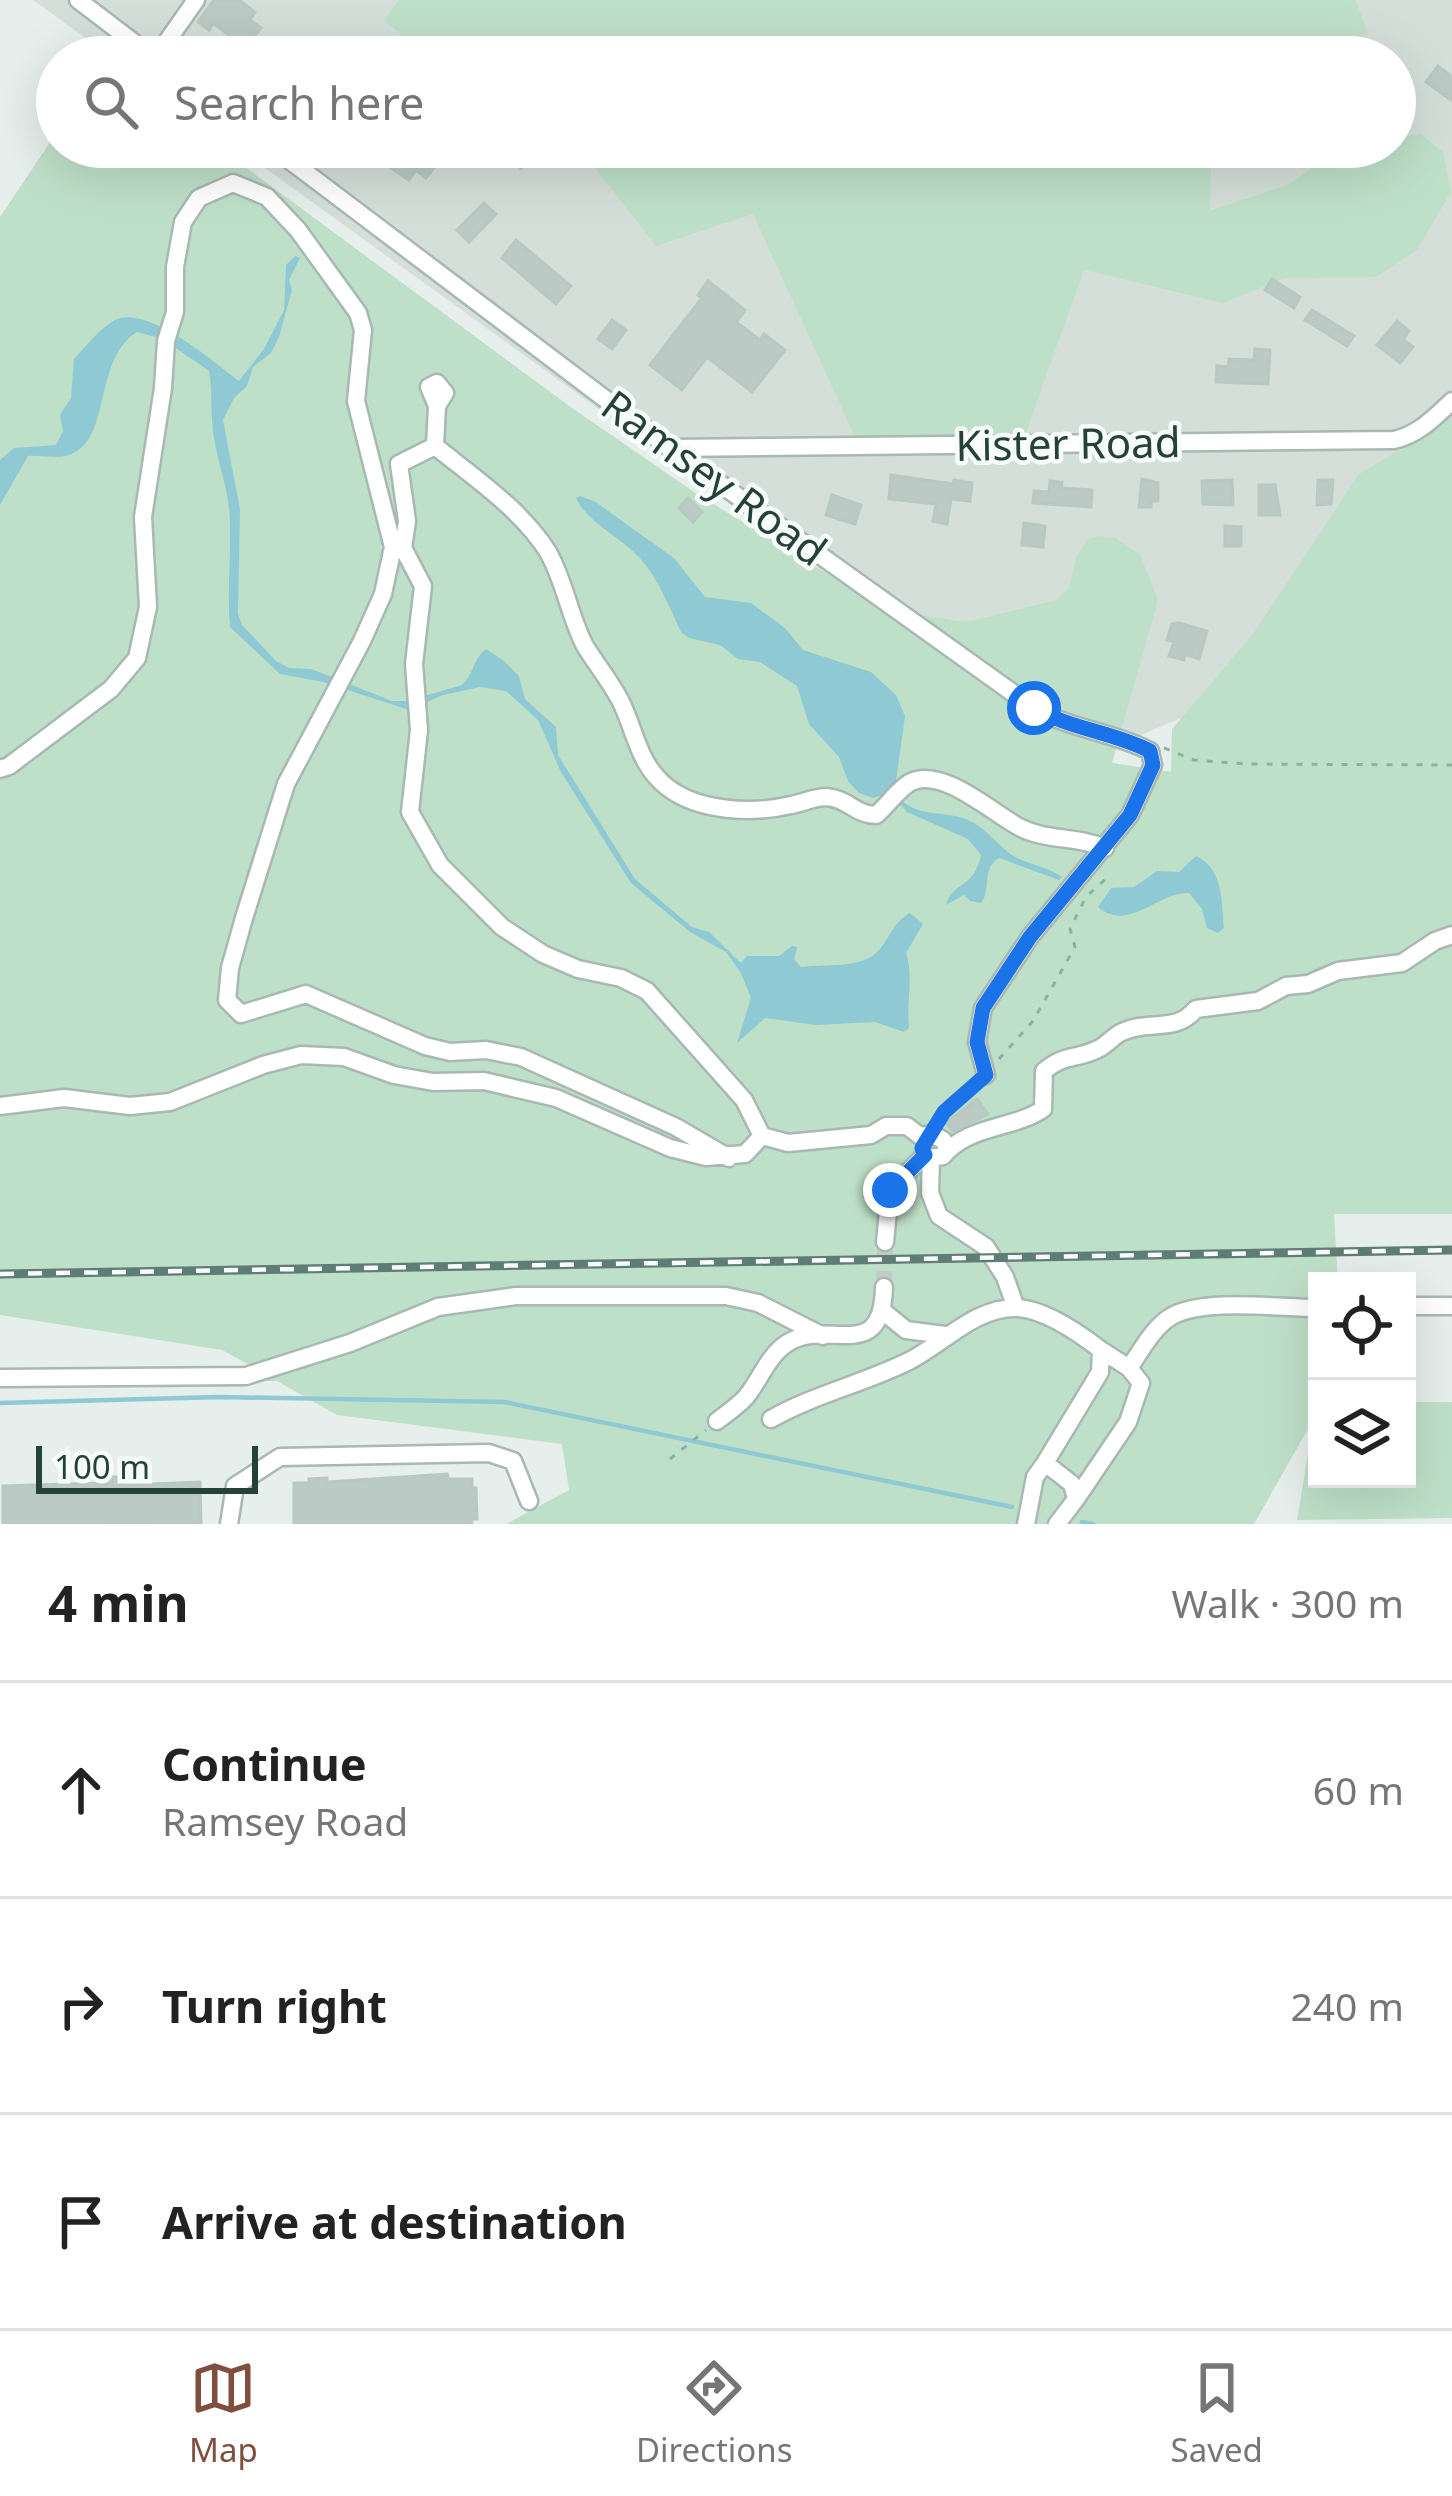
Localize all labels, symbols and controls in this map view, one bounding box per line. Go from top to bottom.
search box [36,36,1416,168]
icon: search [78,69,144,135]
text: Search here [174,72,424,133]
street label: Ramsey Road [591,376,839,578]
street label: Kister Road [955,412,1181,473]
route start [1007,681,1061,735]
route end [863,1163,917,1217]
map controls [1308,1272,1416,1488]
button: locate [1308,1272,1416,1380]
button: layers [1308,1380,1416,1488]
scale bar [36,1440,258,1493]
text: 100 m [54,1444,150,1489]
text: 4 min [48,1567,189,1637]
text: Walk · 300 m [1171,1576,1404,1629]
text: Continue [162,1733,367,1794]
icon: ahead [48,1757,114,1823]
text: 60 m [1313,1763,1404,1816]
text: Ramsey Road [162,1794,408,1847]
icon: right [48,1973,114,2039]
text: Turn right [162,1975,387,2036]
text: 240 m [1290,1979,1404,2032]
icon: arrive [48,2189,114,2255]
text: Arrive at destination [162,2191,627,2252]
tab: Map [189,2355,258,2472]
tab: Directions [636,2355,793,2472]
tab: Saved [1171,2355,1263,2472]

